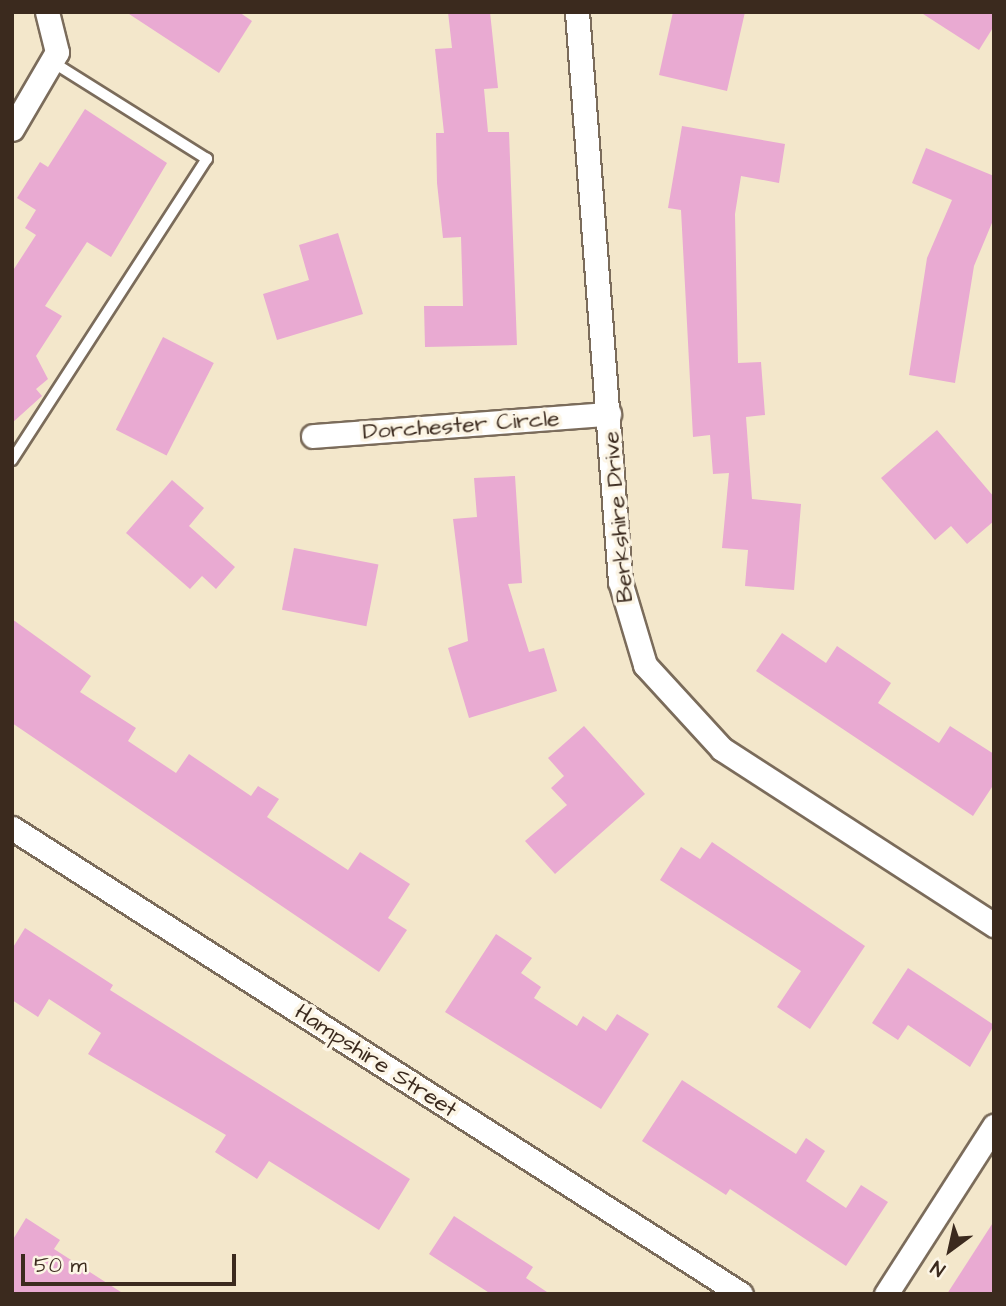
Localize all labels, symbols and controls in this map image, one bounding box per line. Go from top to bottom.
street label: Dorchester Circle [362,404,560,446]
street label: Berkshire Drive [597,430,639,604]
street label: Hampshire Street [290,998,462,1124]
north arrow [915,1215,985,1285]
scale bar [24,1240,240,1284]
text: 50 m [34,1251,87,1280]
text: N [926,1253,951,1283]

